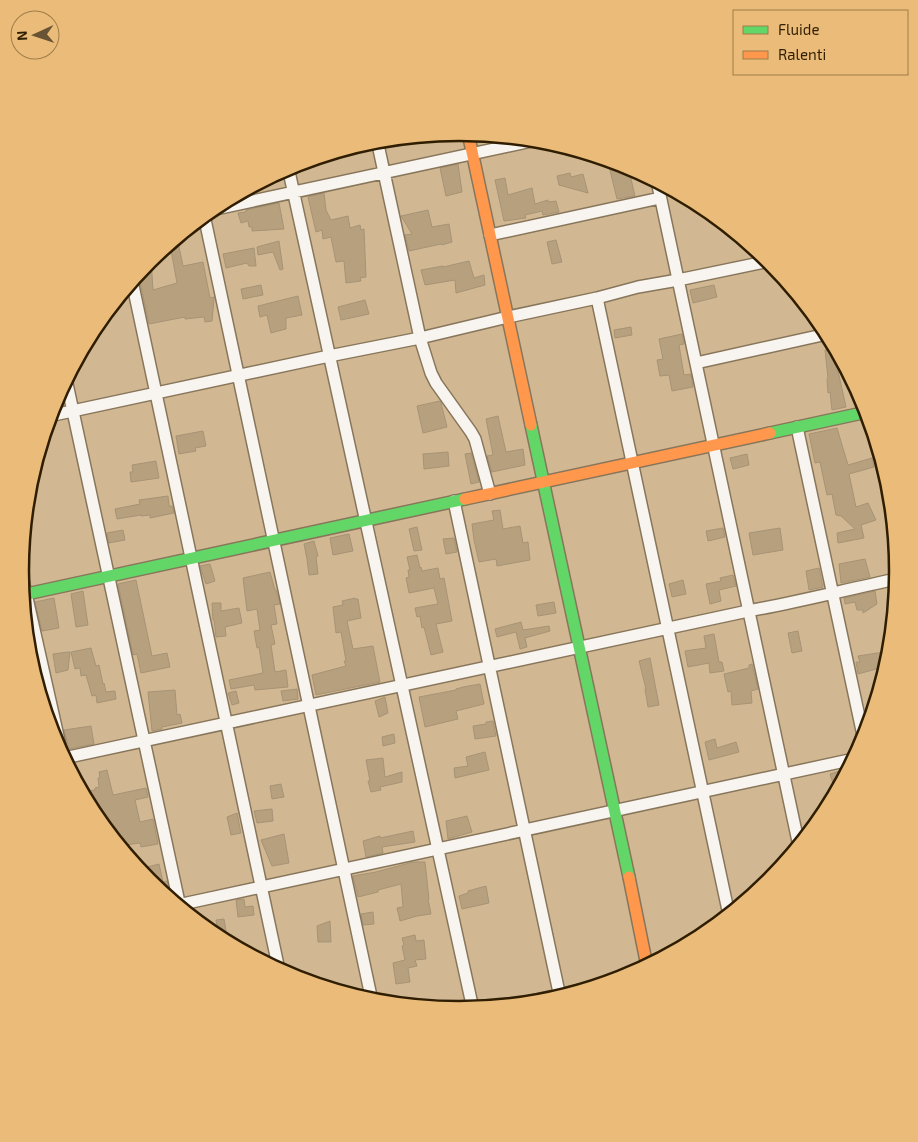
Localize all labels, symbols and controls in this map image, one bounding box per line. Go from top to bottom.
north arrow [10,10,60,60]
legend [733,10,908,75]
text: Fluide [778,20,819,38]
text: N [13,30,30,41]
text: Ralenti [778,45,826,63]

